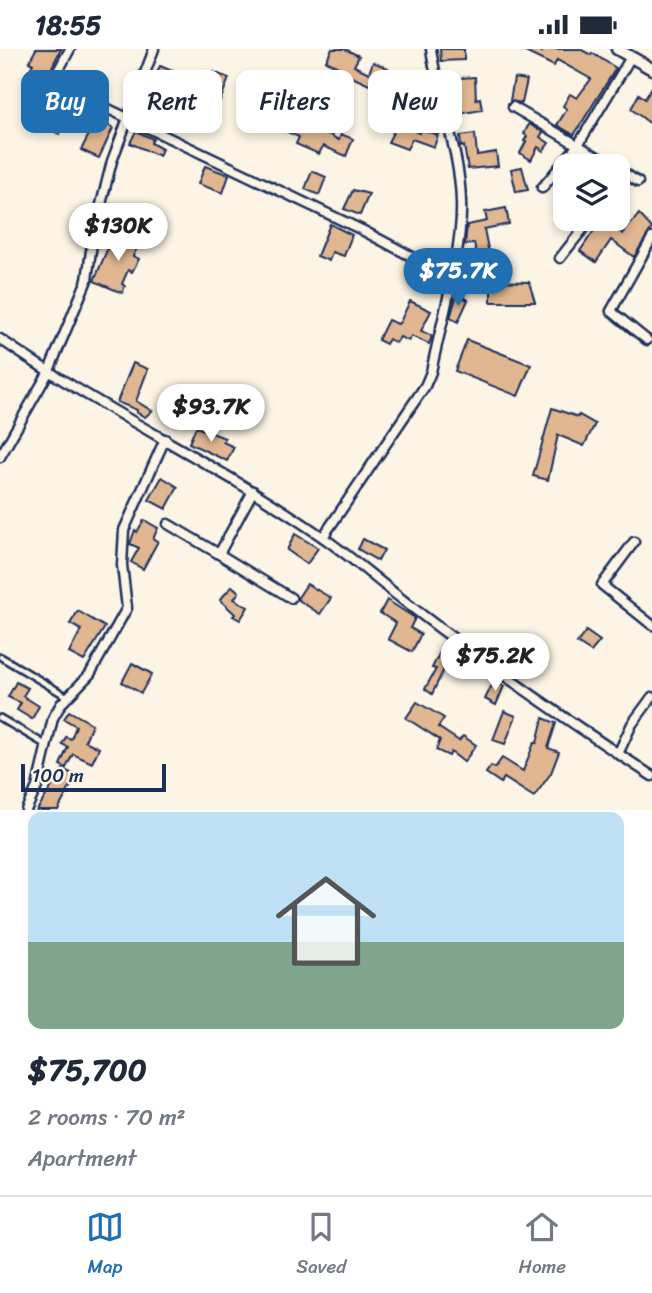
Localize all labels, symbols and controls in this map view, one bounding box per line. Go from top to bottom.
text: 18:55 [35,2,101,48]
chip: Buy [21,70,109,133]
chip: Rent [123,70,222,133]
chip: Filters [236,70,354,133]
chip: New [368,70,462,133]
map controls [553,154,630,231]
button: layers [553,154,630,231]
pin: $130K [69,203,167,263]
text: $130K [85,205,151,246]
pin: $75.7K [401,249,515,308]
text: $75.7K [420,250,496,291]
pin: $93.7K [154,385,268,444]
text: $93.7K [173,386,249,427]
pin: $75.2K [438,633,552,693]
text: $75.2K [457,635,533,676]
text: 100 m [32,759,84,792]
scale bar [21,761,166,793]
icon: home [263,858,389,984]
text: $75,700 [28,1043,147,1097]
text: 2 rooms · 70 m² [28,1097,186,1138]
text: Apartment [28,1138,137,1179]
tab: Map [86,1208,124,1283]
tab: Saved [296,1208,346,1283]
tab: Home [518,1208,566,1283]

